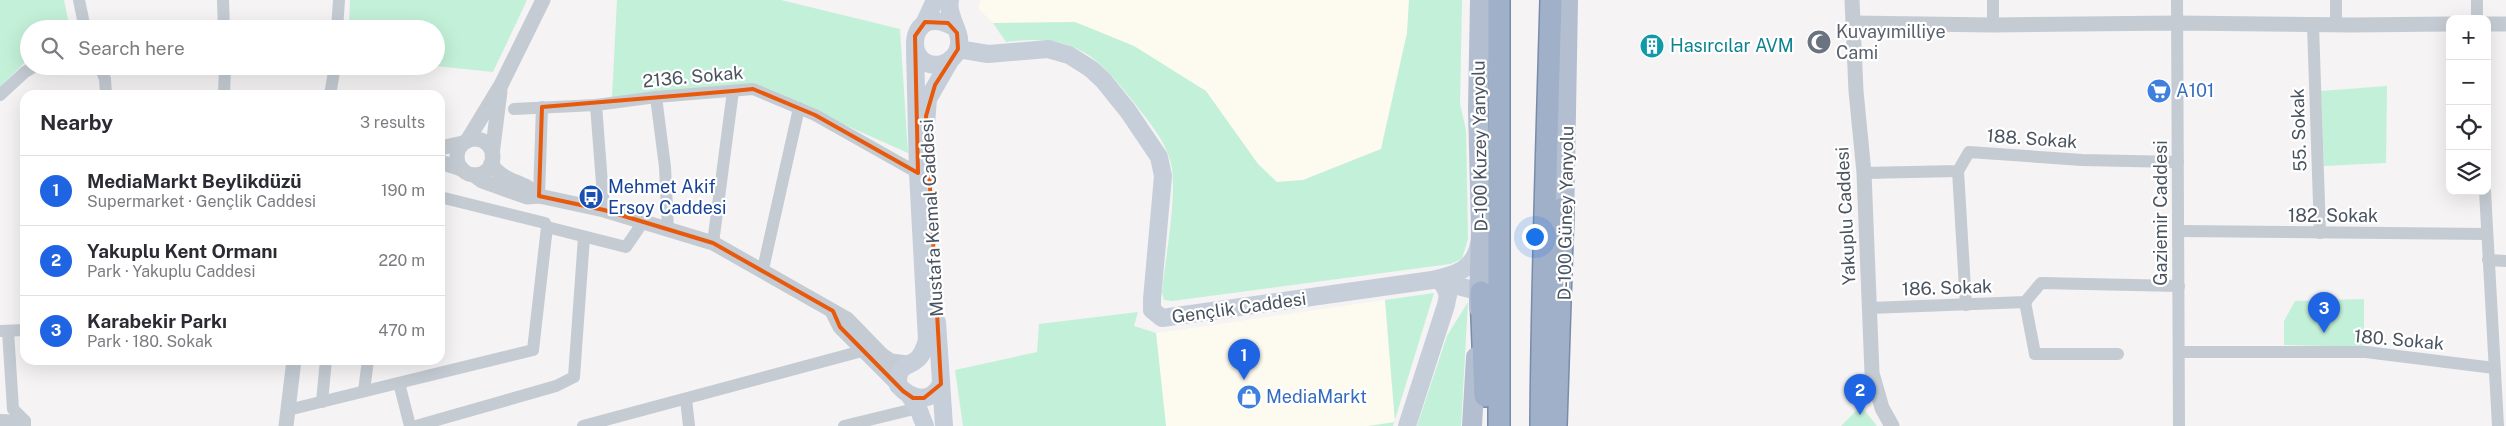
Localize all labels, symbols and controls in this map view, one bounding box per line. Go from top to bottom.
map controls [2446,15,2491,195]
button: + [2446,15,2491,60]
search box [20,20,445,75]
place label: Kuvayımilliye Cami [1836,21,1946,63]
mosque icon: Kuvayımilliye Cami [1806,29,1832,55]
building icon: Hasırcılar AVM [1639,33,1665,59]
icon: search [38,34,66,62]
place label: Hasırcılar AVM [1670,35,1794,56]
text: Search here [78,37,185,59]
street label: D-100 Kuzey Yanyolu [1468,60,1491,232]
button: − [2446,60,2491,105]
street label: 2136. Sokak [642,62,744,91]
supermarket icon: A101 [2146,78,2172,104]
place label: A101 [2176,80,2214,101]
street label: 55. Sokak [2287,88,2310,172]
button: locate [2446,105,2491,150]
text: Nearby [40,110,113,135]
text: 3 results [360,113,425,132]
street label: Mustafa Kemal Caddesi [916,119,947,317]
street label: D-100 Güney Yanyolu [1553,125,1578,301]
street label: 188. Sokak [1986,125,2078,152]
street label: Gaziemir Caddesi [2150,140,2171,286]
street label: Yakuplu Caddesi [1831,146,1860,286]
button: layers [2446,150,2491,195]
text: MediaMarkt Beylikdüzü [87,170,302,192]
place label: Mehmet Akif Ersoy Caddesi [608,176,726,218]
text: 1 [53,181,59,200]
text: 190 m [381,181,425,200]
bus stop icon: Mehmet Akif Ersoy Caddesi [578,184,604,210]
text: Supermarket · Gençlik Caddesi [87,192,316,211]
street label: 182. Sokak [2288,205,2378,226]
your location [1522,224,1548,250]
text: Yakuplu Kent Ormanı [87,240,278,262]
text: 2 [51,251,61,270]
text: 220 m [378,251,425,270]
text: Park · Yakuplu Caddesi [87,262,255,281]
street label: 186. Sokak [1901,275,1993,300]
street label: Gençlik Caddesi [1170,288,1307,327]
pin: 3 [2308,292,2340,333]
text: Karabekir Parkı [87,310,227,332]
text: 3 [51,321,61,340]
text: 470 m [378,321,425,340]
street label: 180. Sokak [2353,325,2445,354]
text: Park · 180. Sokak [87,332,213,351]
pin: 1 [1228,339,1260,380]
pin: 2 [1844,374,1876,415]
shop icon: MediaMarkt [1236,384,1262,410]
place label: MediaMarkt [1266,386,1367,407]

